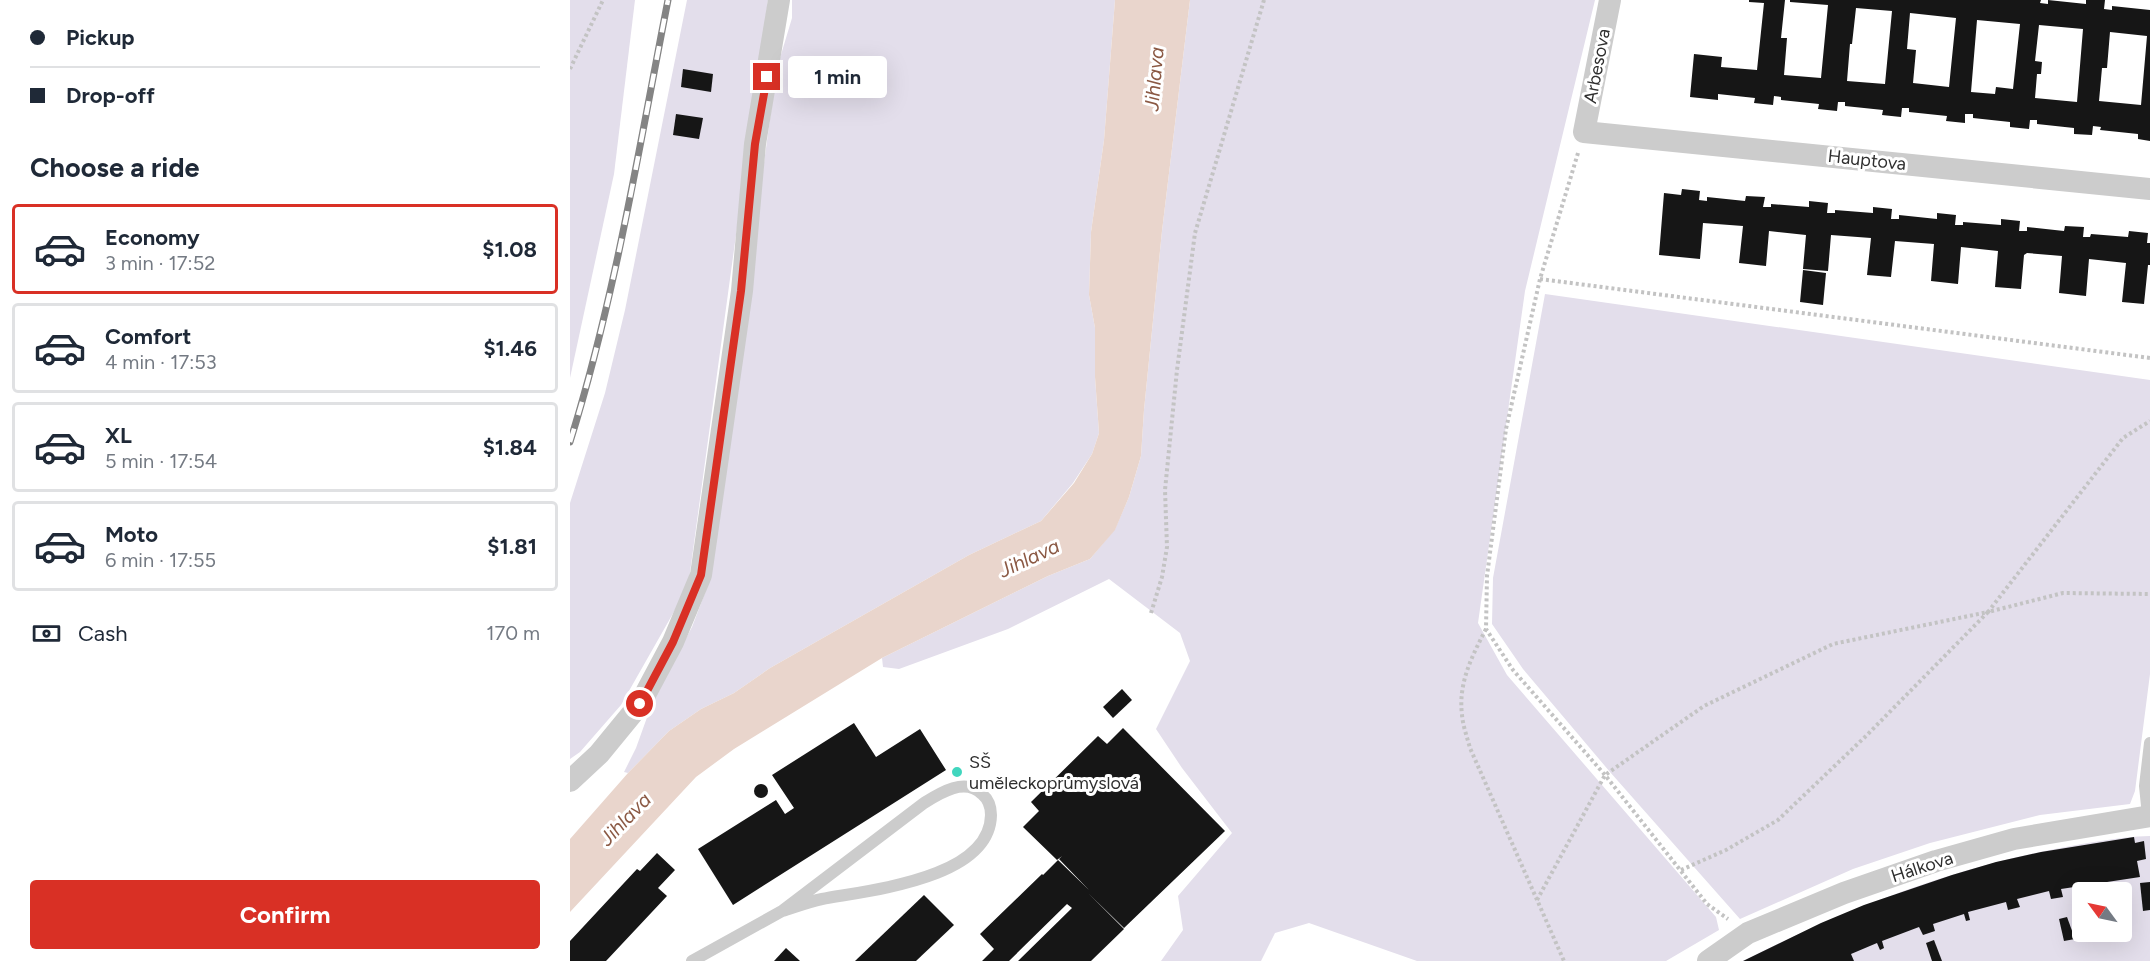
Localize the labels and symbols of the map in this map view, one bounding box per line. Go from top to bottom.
street label: Arbesova [1579,27,1615,105]
water label: Jihlava [1139,46,1169,113]
callout: 1 min [788,56,887,98]
route end [753,63,780,90]
street label: Hauptova [1827,145,1907,175]
water label: Jihlava [994,533,1063,583]
route start [626,690,653,717]
place label: SŠ uměleckoprůmyslová [969,751,1139,794]
marker: SŠ uměleckoprůmyslová [950,765,964,779]
water label: Jihlava [593,787,656,851]
street label: Hálkova [1888,847,1956,887]
north arrow [2072,882,2132,942]

